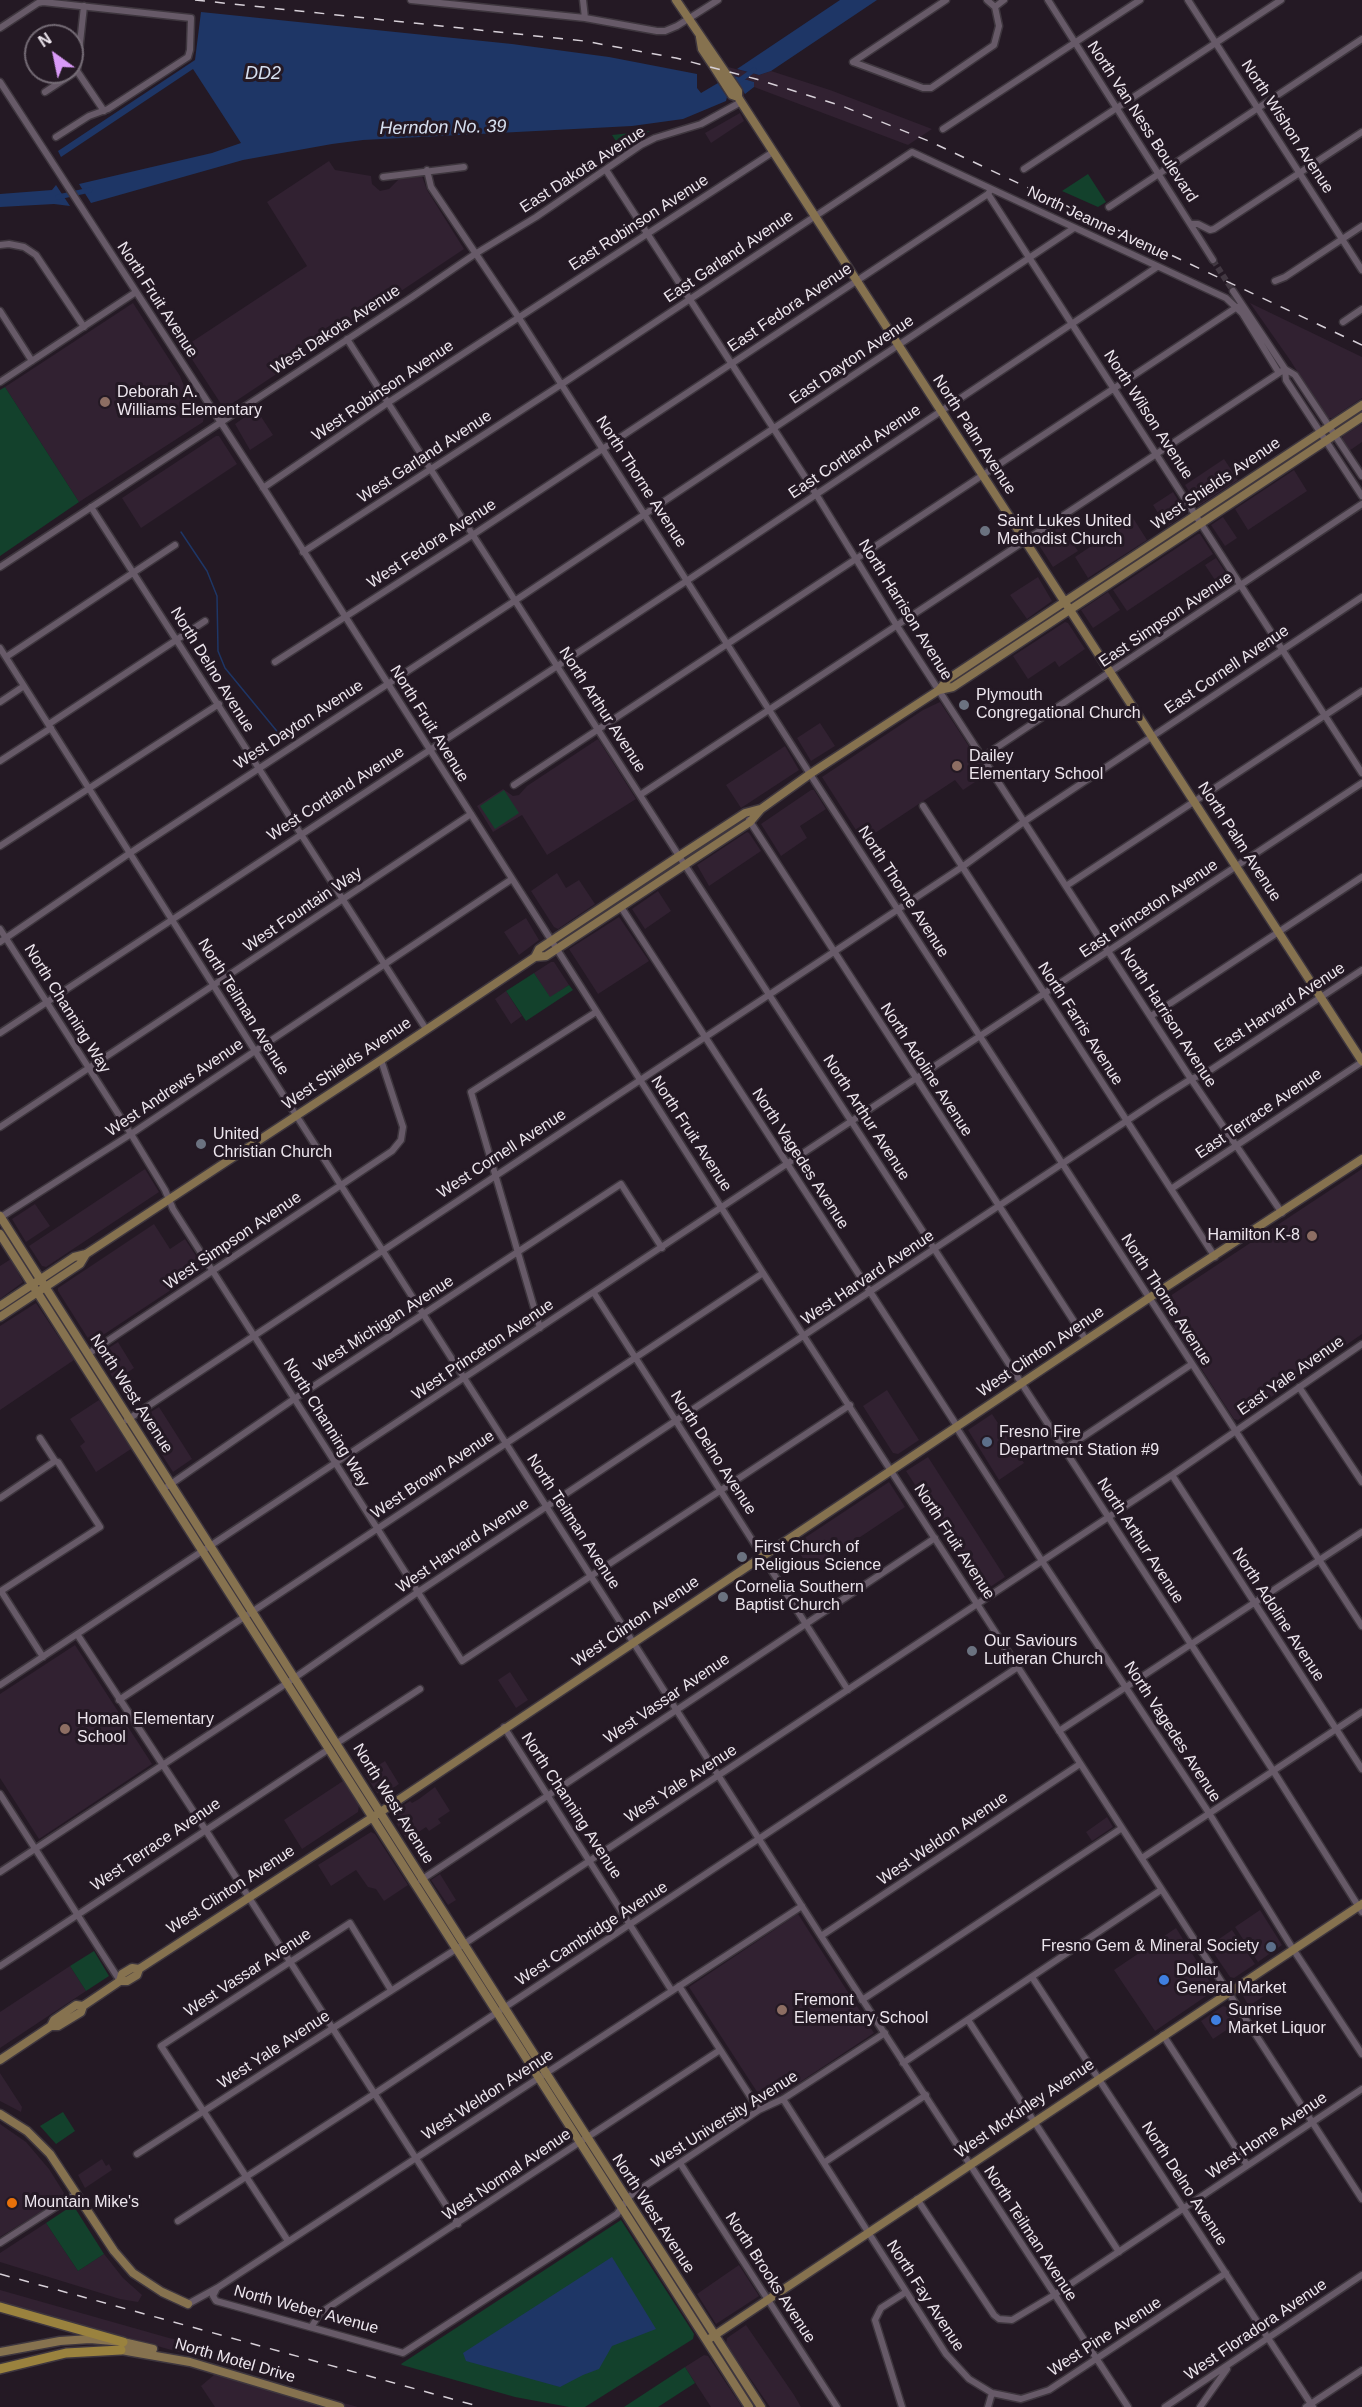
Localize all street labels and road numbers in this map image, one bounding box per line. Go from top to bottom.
street label: North Van Ness Boulevard [1083,38,1201,206]
street label: North Wishon Avenue [1237,57,1337,197]
street label: East Dakota Avenue [517,122,649,218]
street label: East Robinson Avenue [566,171,712,275]
street label: North Jeanne Avenue [1024,183,1172,265]
street label: East Garland Avenue [661,207,797,307]
street label: North Fruit Avenue [112,239,202,361]
street label: East Fedora Avenue [724,259,856,357]
street label: West Dakota Avenue [268,281,404,379]
street label: East Dayton Avenue [786,311,918,409]
street label: West Robinson Avenue [309,336,457,446]
street label: North Wilson Avenue [1099,347,1197,483]
street label: North Palm Avenue [928,372,1020,498]
street label: East Cortland Avenue [785,401,925,503]
street label: West Garland Avenue [354,406,496,508]
street label: North Thorne Avenue [591,413,691,551]
street label: West Shields Avenue [1148,434,1284,534]
street label: West Fedora Avenue [364,495,500,593]
street label: North Harrison Avenue [854,536,956,684]
street label: East Simpson Avenue [1095,568,1237,672]
street label: North Delno Avenue [166,604,258,736]
street label: East Cornell Avenue [1161,621,1293,719]
street label: North Arthur Avenue [554,644,650,776]
street label: North Fruit Avenue [385,662,473,786]
street label: West Dayton Avenue [231,676,367,774]
street label: West Cortland Avenue [264,743,408,845]
street label: North Palm Avenue [1193,779,1285,905]
street label: North Thorne Avenue [853,823,953,961]
street label: East Princeton Avenue [1076,856,1222,962]
street label: West Fountain Way [240,863,366,957]
street label: North Teilman Avenue [193,935,293,1079]
street label: North Channing Way [20,941,114,1077]
street label: North Harrison Avenue [1116,945,1220,1091]
street label: North Farris Avenue [1033,959,1127,1089]
street label: East Harvard Avenue [1211,959,1349,1057]
street label: North Adoline Avenue [876,1000,976,1140]
street label: West Shields Avenue [279,1014,415,1114]
street label: West Andrews Avenue [103,1035,247,1141]
street label: North Arthur Avenue [818,1052,914,1184]
street label: East Terrace Avenue [1192,1065,1326,1163]
street label: North Fruit Avenue [646,1073,736,1195]
street label: North Vagedes Avenue [747,1085,853,1233]
street label: West Cornell Avenue [434,1105,570,1203]
street label: West Simpson Avenue [161,1188,305,1294]
street label: West Harvard Avenue [798,1226,938,1330]
street label: North Thorne Avenue [1116,1231,1216,1369]
street label: West Michigan Avenue [310,1272,458,1376]
street label: West Princeton Avenue [409,1295,557,1405]
street label: West Clinton Avenue [974,1302,1108,1402]
street label: North West Avenue [85,1331,177,1457]
street label: East Yale Avenue [1234,1332,1348,1420]
street label: North Channing Way [279,1355,373,1491]
street label: North Delno Avenue [666,1387,760,1519]
street label: West Brown Avenue [368,1427,498,1523]
street label: North Teilman Avenue [522,1451,624,1593]
street label: North Arthur Avenue [1092,1475,1188,1607]
street label: North Fruit Avenue [909,1481,999,1603]
street label: West Harvard Avenue [393,1494,533,1598]
street label: North Adoline Avenue [1228,1545,1328,1685]
street label: West Clinton Avenue [569,1572,703,1672]
street label: West Vassar Avenue [600,1650,734,1748]
street label: North Vagedes Avenue [1119,1658,1225,1806]
street label: North Channing Avenue [517,1729,625,1883]
street label: North West Avenue [348,1740,438,1868]
street label: West Yale Avenue [621,1741,741,1827]
street label: West Weldon Avenue [874,1788,1012,1890]
street label: West Terrace Avenue [87,1794,225,1896]
street label: West Clinton Avenue [163,1841,299,1939]
street label: West Cambridge Avenue [512,1878,672,1990]
street label: West Vassar Avenue [181,1925,315,2021]
street label: West Yale Avenue [214,2007,334,2093]
street label: West Weldon Avenue [419,2045,557,2145]
street label: West McKinley Avenue [952,2055,1098,2163]
street label: West University Avenue [648,2067,802,2173]
street label: West Home Avenue [1203,2088,1331,2184]
street label: North Delno Avenue [1137,2118,1231,2250]
street label: West Normal Avenue [439,2125,575,2225]
street label: North West Avenue [607,2151,699,2277]
street label: North Teilman Avenue [979,2163,1081,2305]
street label: North Brooks Avenue [721,2209,819,2347]
street label: North Fay Avenue [882,2237,968,2355]
street label: West Floradora Avenue [1181,2275,1331,2385]
street label: North Weber Avenue [232,2281,380,2339]
street label: West Pine Avenue [1045,2293,1165,2381]
street label: North Motel Drive [173,2335,297,2387]

